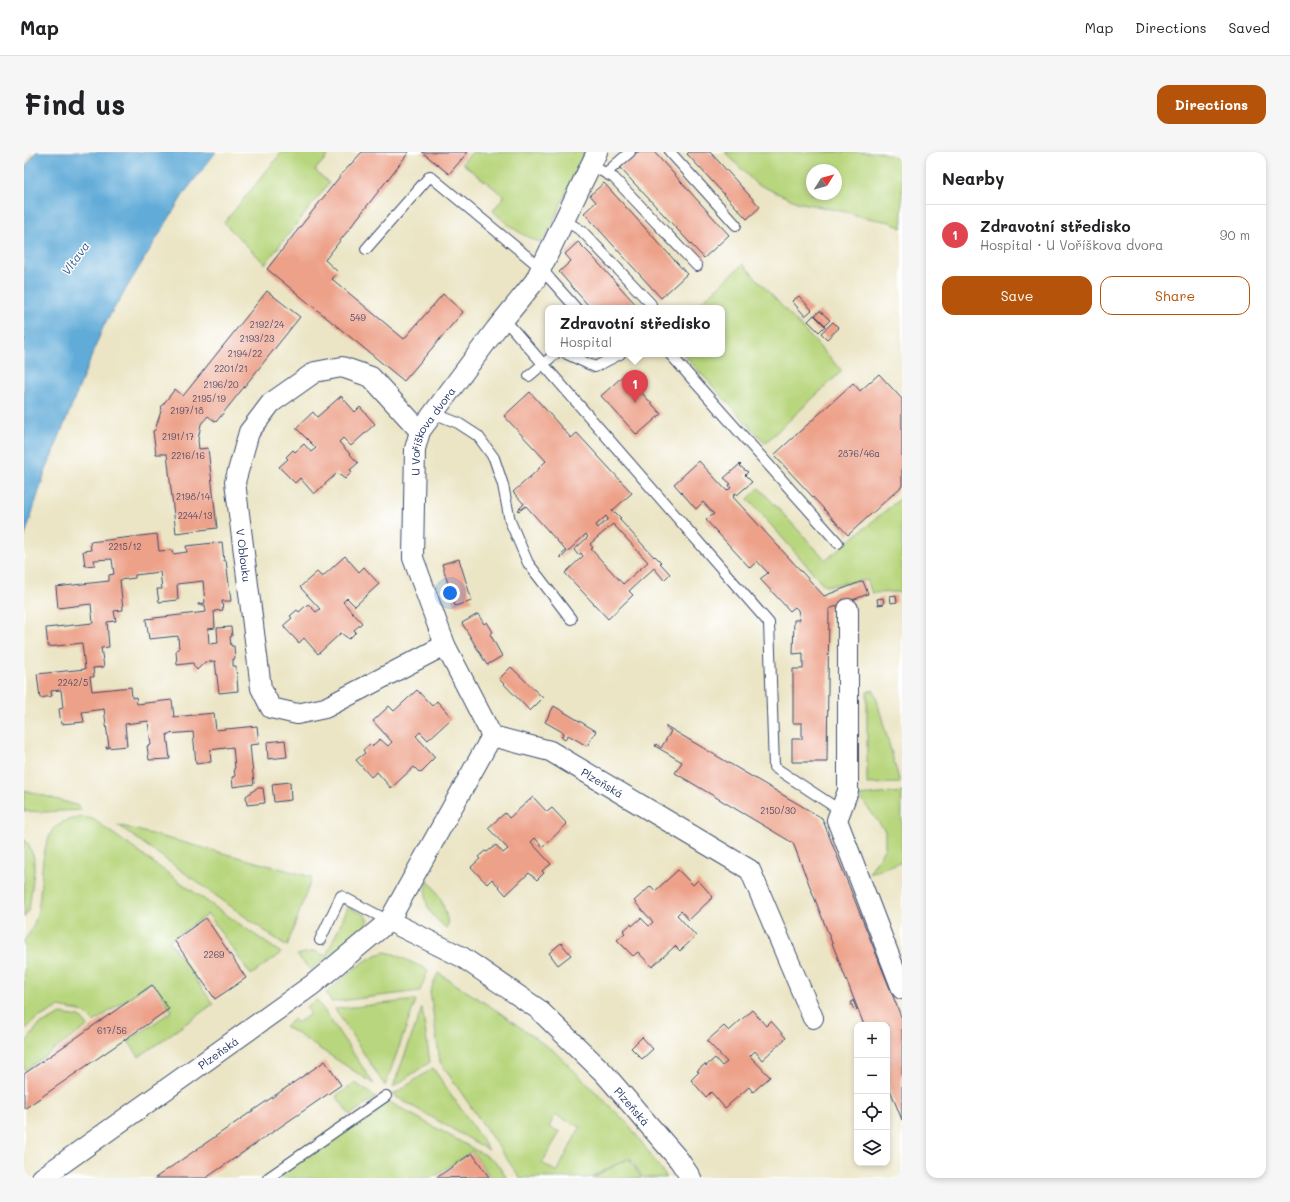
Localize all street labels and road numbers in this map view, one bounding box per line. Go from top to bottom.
street label: U Voříškova dvora [407,383,458,476]
street label: V Oblouku [233,528,255,583]
street label: Plzeňská [579,764,626,801]
street label: Plzeňská [194,1033,241,1072]
street label: Plzeňská [612,1083,653,1129]

